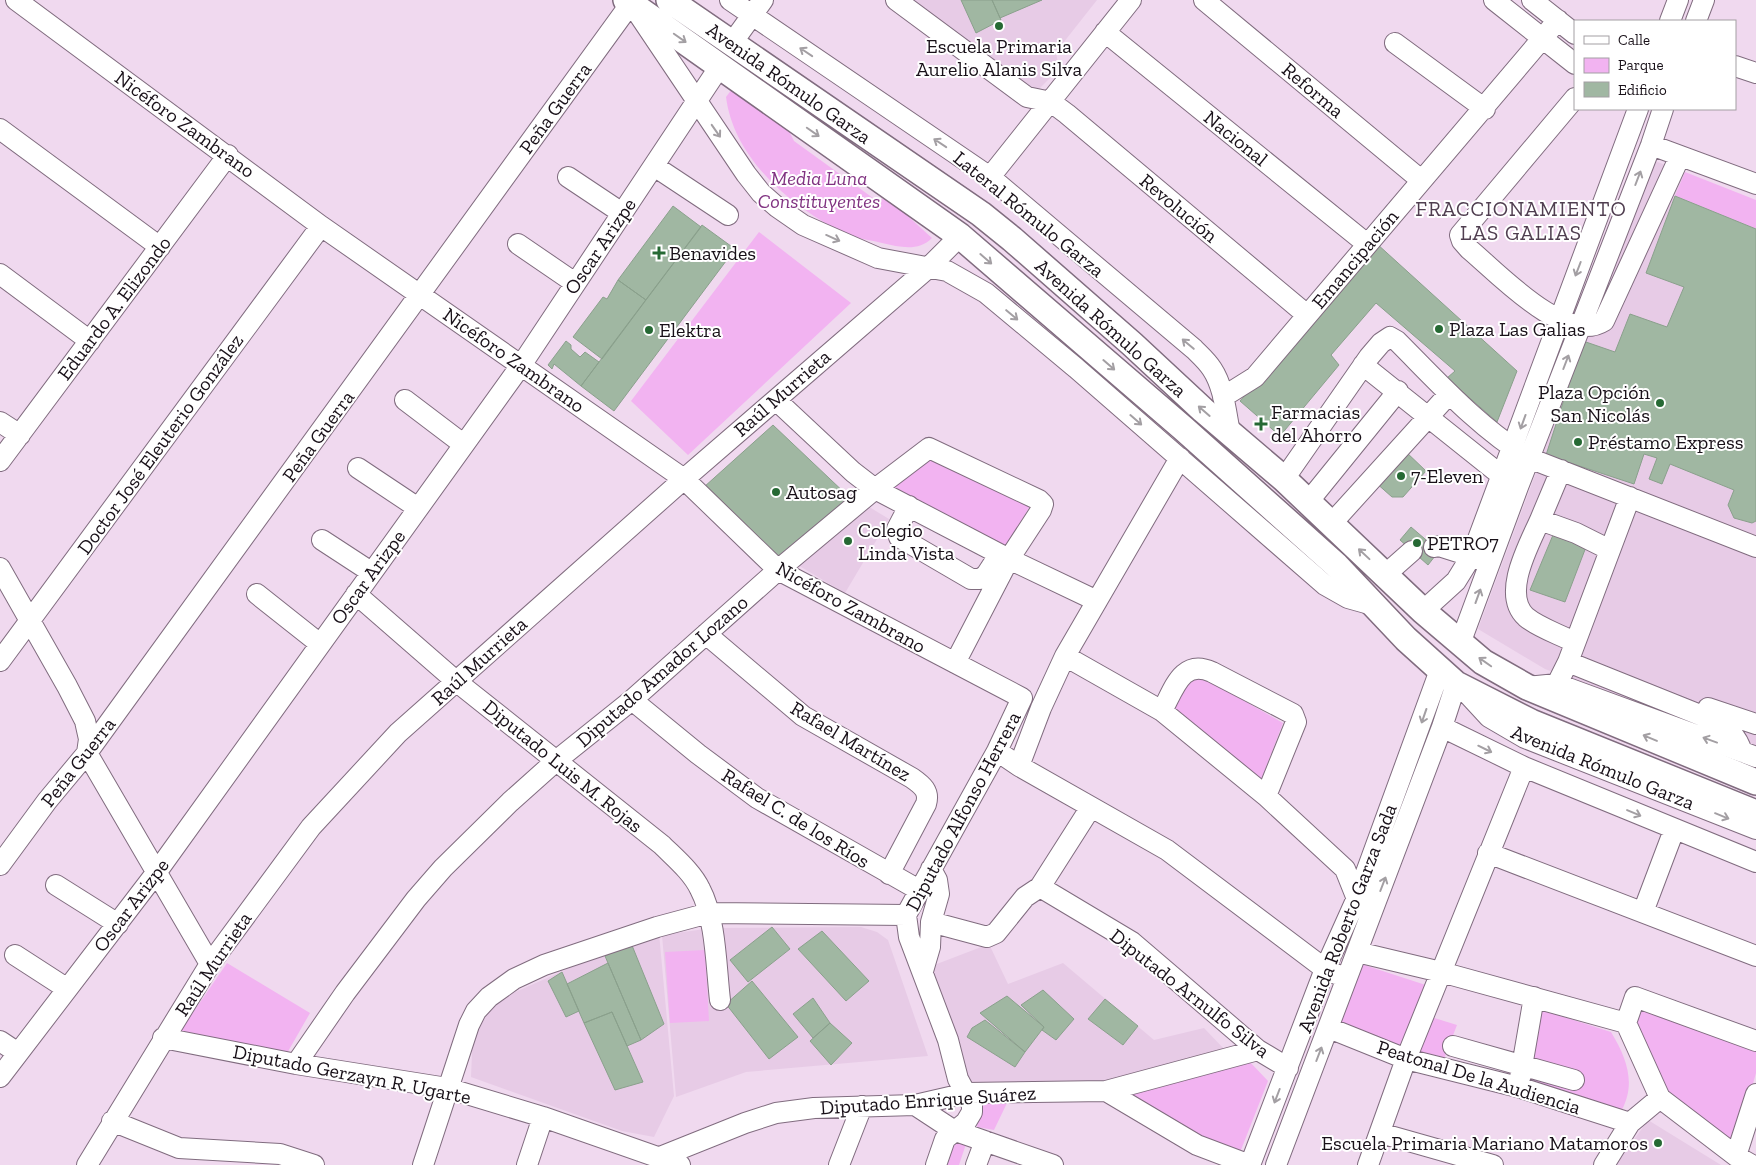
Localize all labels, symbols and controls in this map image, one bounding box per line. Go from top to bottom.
street label: Avenida Rómulo Garza [702,17,876,149]
marker: Escuela Primaria Aurelio Alanis Silva [993,20,1005,32]
legend [1574,20,1736,110]
text: Calle [1618,31,1650,49]
one-way arrow [673,33,687,43]
place label: Escuela Primaria Aurelio Alanis Silva [916,34,1082,81]
one-way arrow [799,47,813,57]
text: Parque [1618,56,1664,74]
street label: Peña Guerra [514,57,596,158]
street label: Reforma [1277,57,1349,123]
street label: Nicéforo Zambrano [110,65,260,183]
text: Edificio [1618,81,1667,99]
street label: Nacional [1199,105,1273,171]
one-way arrow [711,124,721,138]
one-way arrow [806,127,820,137]
one-way arrow [933,138,947,148]
street label: Lateral Rómulo Garza [949,146,1110,282]
park label: Media Luna Constituyentes [758,166,880,213]
street label: Revolución [1135,168,1223,248]
one-way arrow [1634,171,1644,186]
street label: Oscar Arizpe [559,193,641,299]
district label: FRACCIONAMIENTO LAS GALIAS [1415,196,1627,245]
street label: Emancipación [1307,204,1404,314]
street label: Eduardo A. Elizondo [52,231,176,385]
one-way arrow [825,234,840,244]
place label: Benavides [669,241,756,265]
marker: Benavides [653,247,665,259]
one-way arrow [980,253,993,264]
street label: Avenida Rómulo Garza [1030,254,1192,402]
one-way arrow [1573,261,1582,276]
street label: Nicéforo Zambrano [439,302,589,418]
one-way arrow [1005,309,1018,320]
place label: Plaza Las Galias [1449,317,1586,341]
place label: Elektra [659,318,722,342]
marker: Plaza Las Galias [1433,323,1445,335]
marker: Elektra [643,324,655,336]
street label: Doctor José Eleuterio González [72,329,248,559]
one-way arrow [1182,339,1195,350]
street label: Raúl Murrieta [729,344,836,442]
one-way arrow [1562,355,1572,370]
one-way arrow [1103,359,1116,370]
place label: Plaza Opción San Nicolás [1538,380,1651,427]
street label: Peña Guerra [277,385,359,486]
marker: Plaza Opción San Nicolás [1654,397,1666,409]
place label: Farmacias del Ahorro [1271,400,1362,447]
one-way arrow [1197,405,1210,417]
one-way arrow [1129,414,1142,425]
one-way arrow [1518,414,1527,429]
marker: Farmacias del Ahorro [1255,418,1267,430]
place label: Préstamo Express [1588,430,1744,454]
marker: Préstamo Express [1572,436,1584,448]
place label: 7-Eleven [1411,464,1484,488]
marker: 7-Eleven [1395,470,1407,482]
place label: Autosag [786,480,857,504]
marker: Autosag [770,486,782,498]
place label: Colegio Linda Vista [858,518,955,565]
street label: Oscar Arizpe [326,525,410,629]
place label: PETRO7 [1427,531,1499,555]
marker: Colegio Linda Vista [842,535,854,547]
marker: PETRO7 [1411,537,1423,549]
one-way arrow [1358,548,1371,560]
street label: Nicéforo Zambrano [772,556,930,658]
one-way arrow [1474,588,1483,604]
street label: Diputado Amador Lozano [571,590,753,752]
street label: Raúl Murrieta [426,612,532,710]
one-way arrow [1478,657,1492,667]
street label: Diputado Luis M. Rojas [479,694,647,838]
street label: Rafael Martínez [787,696,915,786]
street label: Diputado Alfonso Herrera [900,707,1026,915]
one-way arrow [1419,707,1428,723]
street label: Peña Guerra [36,712,121,812]
street label: Avenida Rómulo Garza [1508,719,1698,815]
one-way arrow [1642,733,1657,742]
one-way arrow [1703,735,1719,744]
one-way arrow [1477,745,1492,754]
street label: Rafael C. de los Ríos [718,763,874,873]
street label: Avenida Roberto Garza Sada [1292,800,1402,1036]
one-way arrow [1626,809,1641,818]
one-way arrow [1715,812,1730,821]
street label: Oscar Arizpe [88,853,174,957]
one-way arrow [1379,877,1388,892]
street label: Raúl Murrieta [169,907,257,1021]
street label: Diputado Arnulfo Silva [1105,923,1275,1063]
street label: Peatonal De la Audiencia [1374,1035,1584,1119]
street label: Diputado Gerzayn R. Ugarte [231,1039,473,1109]
one-way arrow [1315,1047,1324,1062]
street label: Diputado Enrique Suárez [819,1080,1037,1120]
one-way arrow [1272,1088,1281,1103]
place label: Escuela Primaria Mariano Matamoros [1321,1131,1648,1155]
marker: Escuela Primaria Mariano Matamoros [1652,1137,1664,1149]

